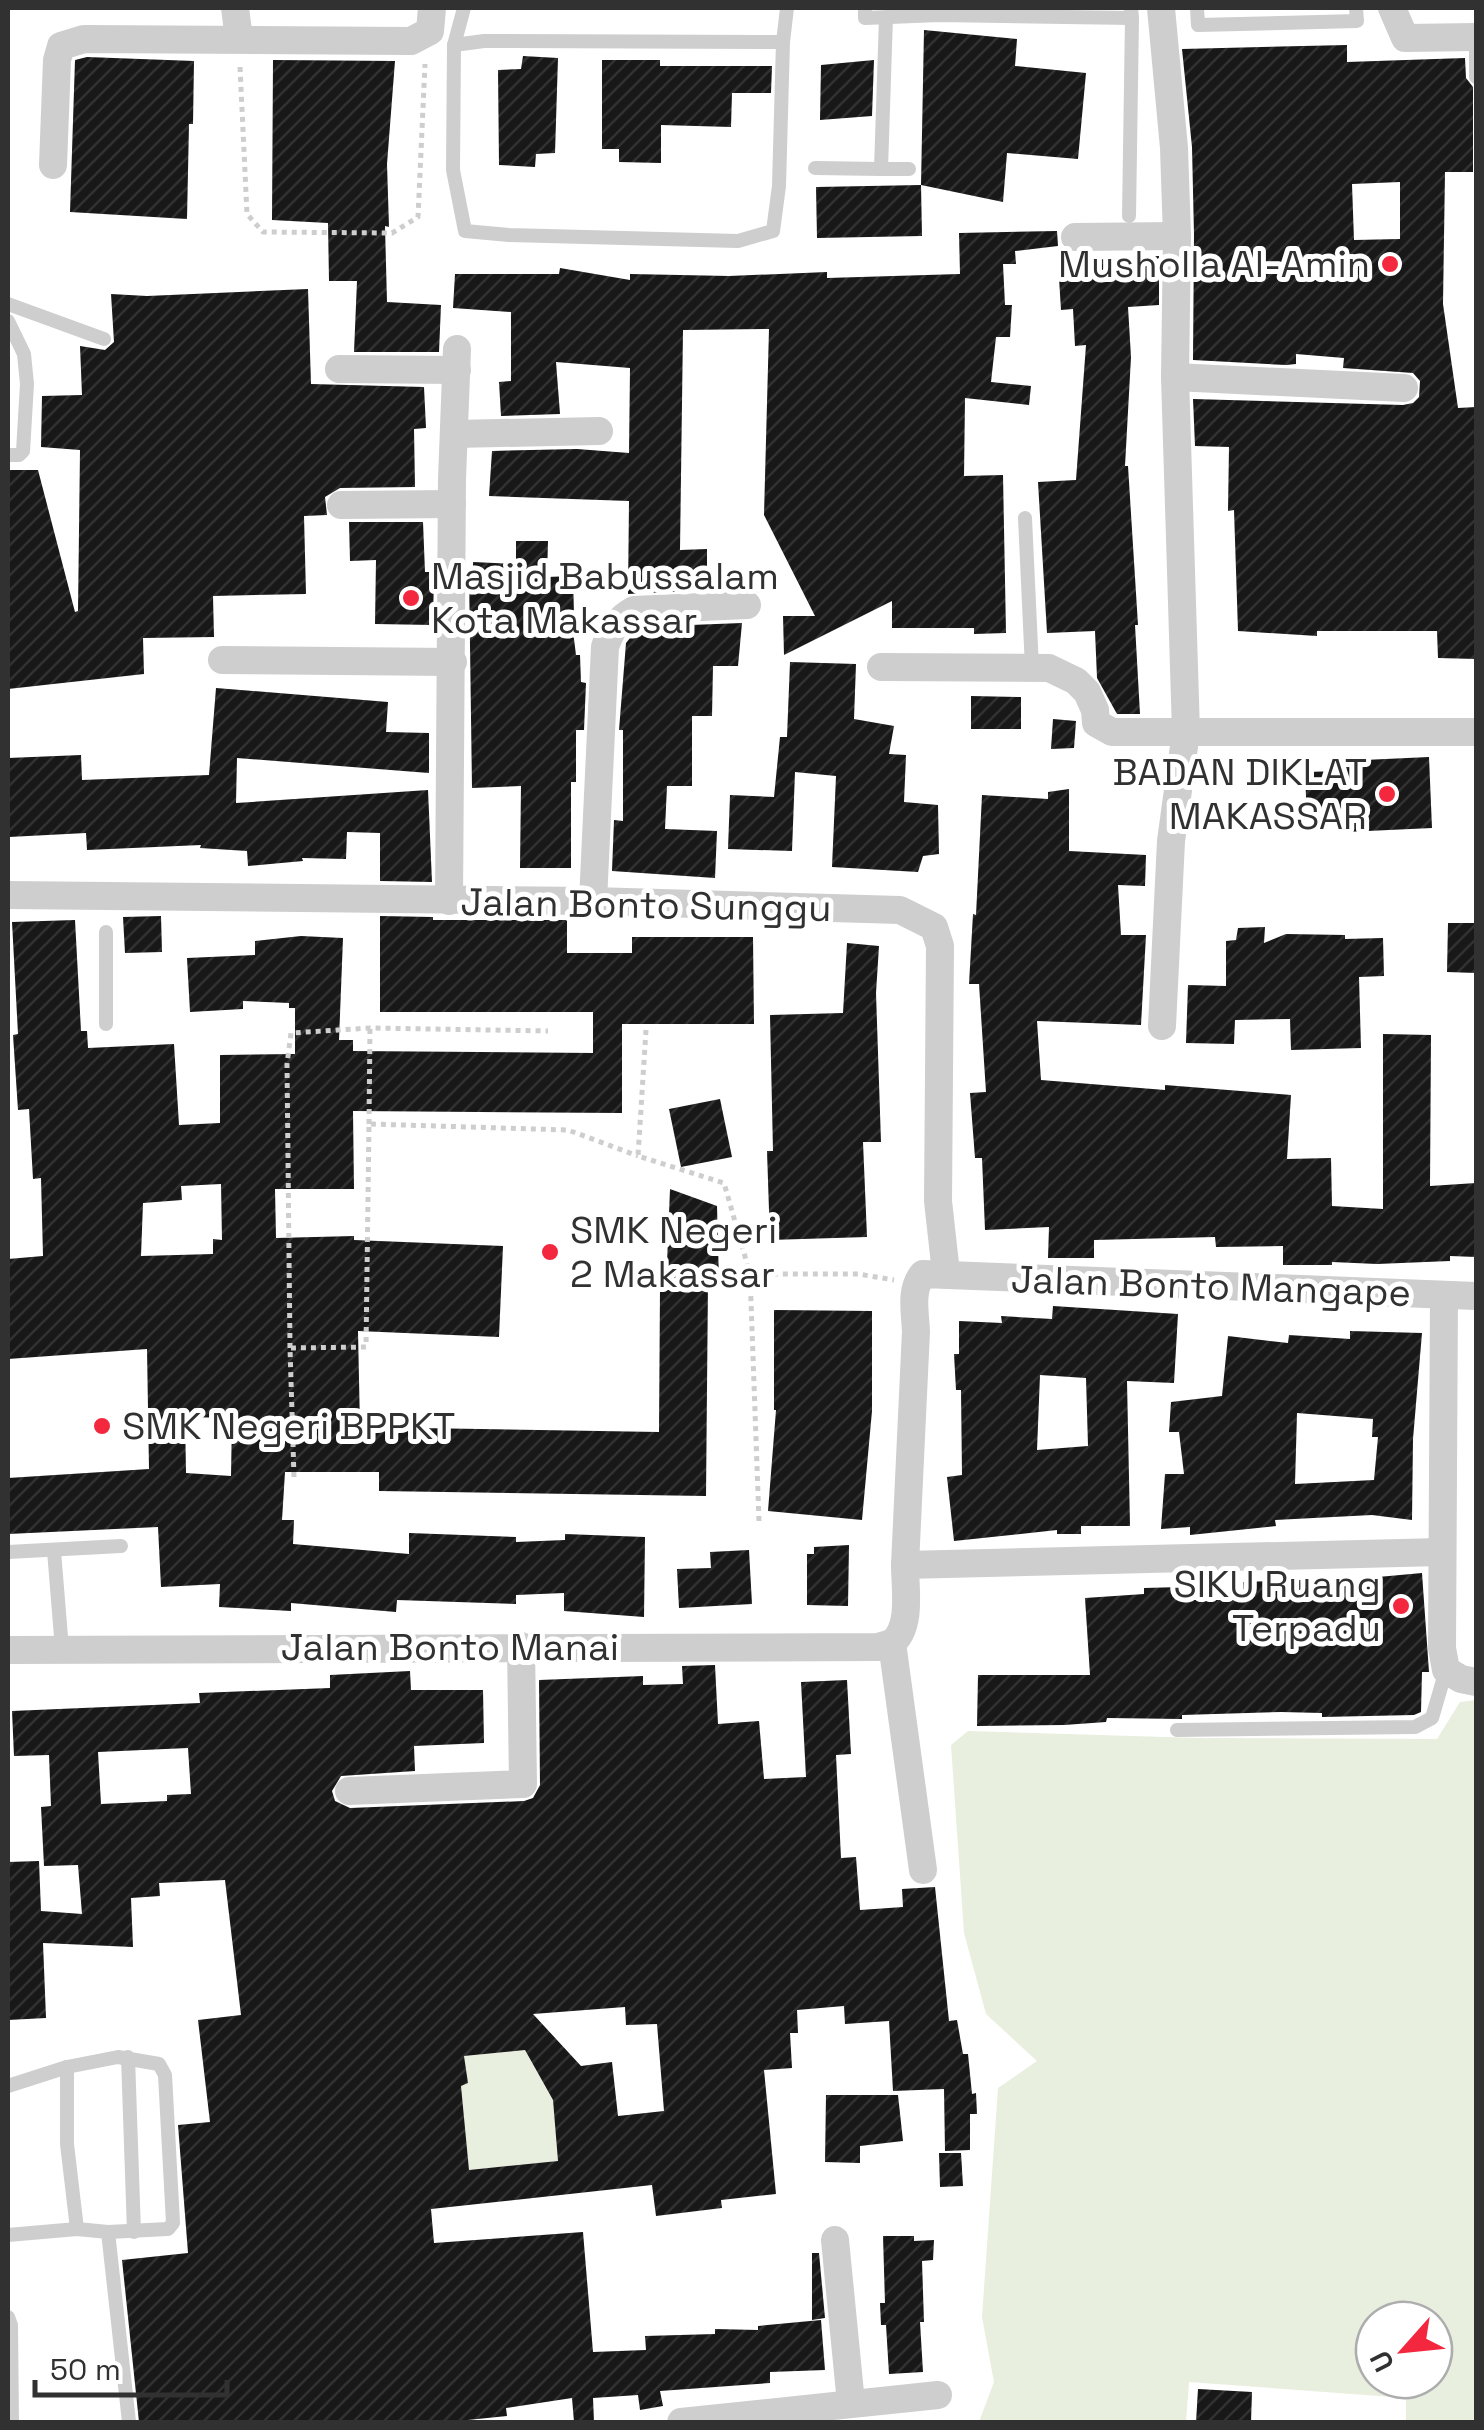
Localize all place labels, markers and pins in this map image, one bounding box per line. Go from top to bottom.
place label: Musholla Al-Amin [1058,240,1370,288]
marker: Musholla Al-Amin [1379,253,1401,275]
place label: Masjid Babussalam Kota Makassar [431,552,779,644]
marker: Masjid Babussalam Kota Makassar [400,587,422,609]
place label: BADAN DIKLAT MAKASSAR [1113,748,1367,840]
marker: BADAN DIKLAT MAKASSAR [1376,783,1398,805]
place label: SMK Negeri 2 Makassar [570,1206,777,1298]
marker: SMK Negeri 2 Makassar [539,1241,561,1263]
place label: SMK Negeri BPPKT [122,1402,455,1450]
marker: SMK Negeri BPPKT [91,1415,113,1437]
place label: SIKU Ruang Terpadu [1173,1560,1381,1652]
marker: SIKU Ruang Terpadu [1390,1595,1412,1617]

